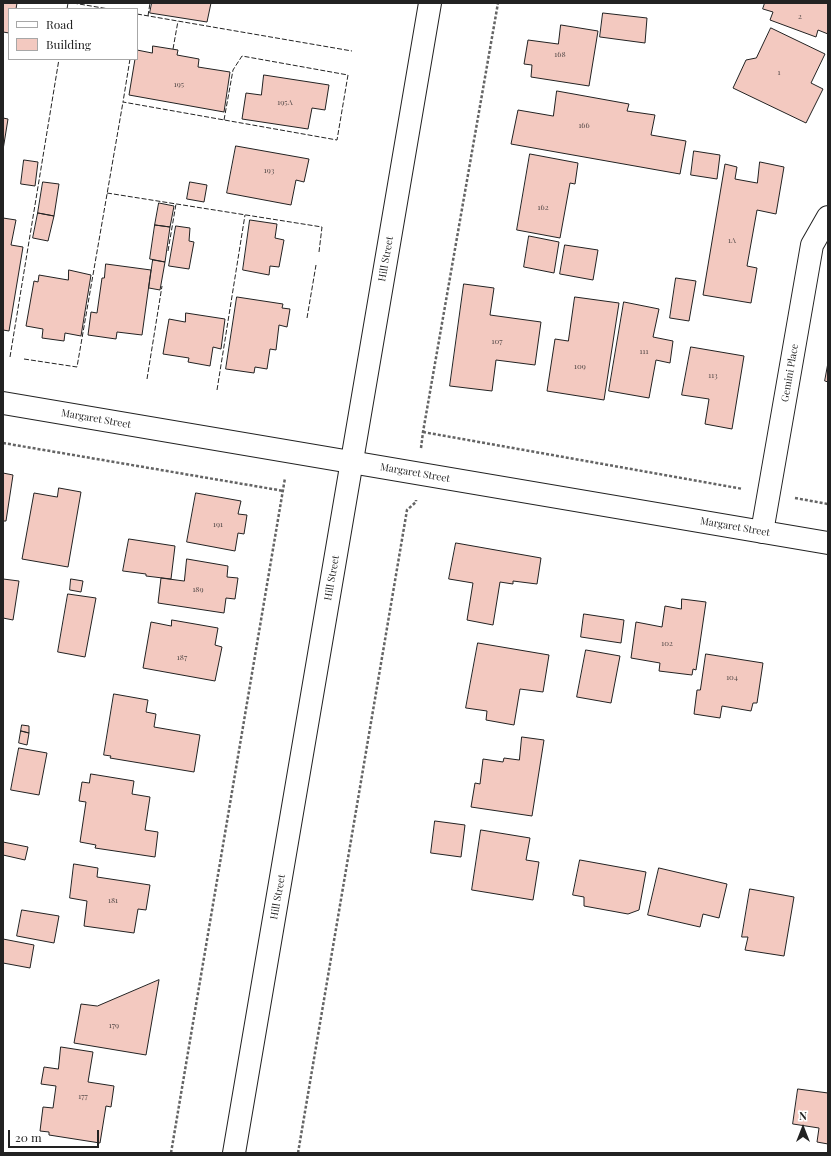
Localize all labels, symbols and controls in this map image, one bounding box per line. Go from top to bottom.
legend [8,8,138,60]
house number: 2 [798,11,802,21]
text: Road [46,16,73,32]
text: Building [46,36,91,52]
house number: 168 [554,49,566,59]
house number: 1 [778,67,780,77]
house number: 195 [174,79,184,89]
house number: 195A [277,97,293,107]
house number: 166 [578,120,590,130]
house number: 193 [264,165,274,175]
house number: 162 [538,202,548,212]
house number: 1A [728,235,736,245]
street label: Hill Street [376,236,396,282]
house number: 107 [491,336,503,346]
street label: Gemini Place [779,343,801,403]
house number: 111 [640,346,648,356]
house number: 109 [574,361,586,371]
house number: 113 [708,370,718,380]
street label: Margaret Street [60,407,132,431]
street label: Margaret Street [379,461,451,485]
street label: Margaret Street [699,515,771,539]
house number: 191 [213,519,223,529]
street label: Hill Street [322,555,342,601]
house number: 189 [192,584,204,594]
house number: 102 [661,638,673,648]
house number: 187 [177,652,187,662]
house number: 104 [726,672,738,682]
street label: Hill Street [268,874,288,920]
house number: 181 [108,895,118,905]
house number: 179 [109,1020,119,1030]
house number: 177 [78,1091,88,1101]
north arrow [783,1108,823,1148]
text: N [799,1108,807,1123]
scale bar [10,1122,101,1148]
text: 20 m [15,1129,42,1145]

